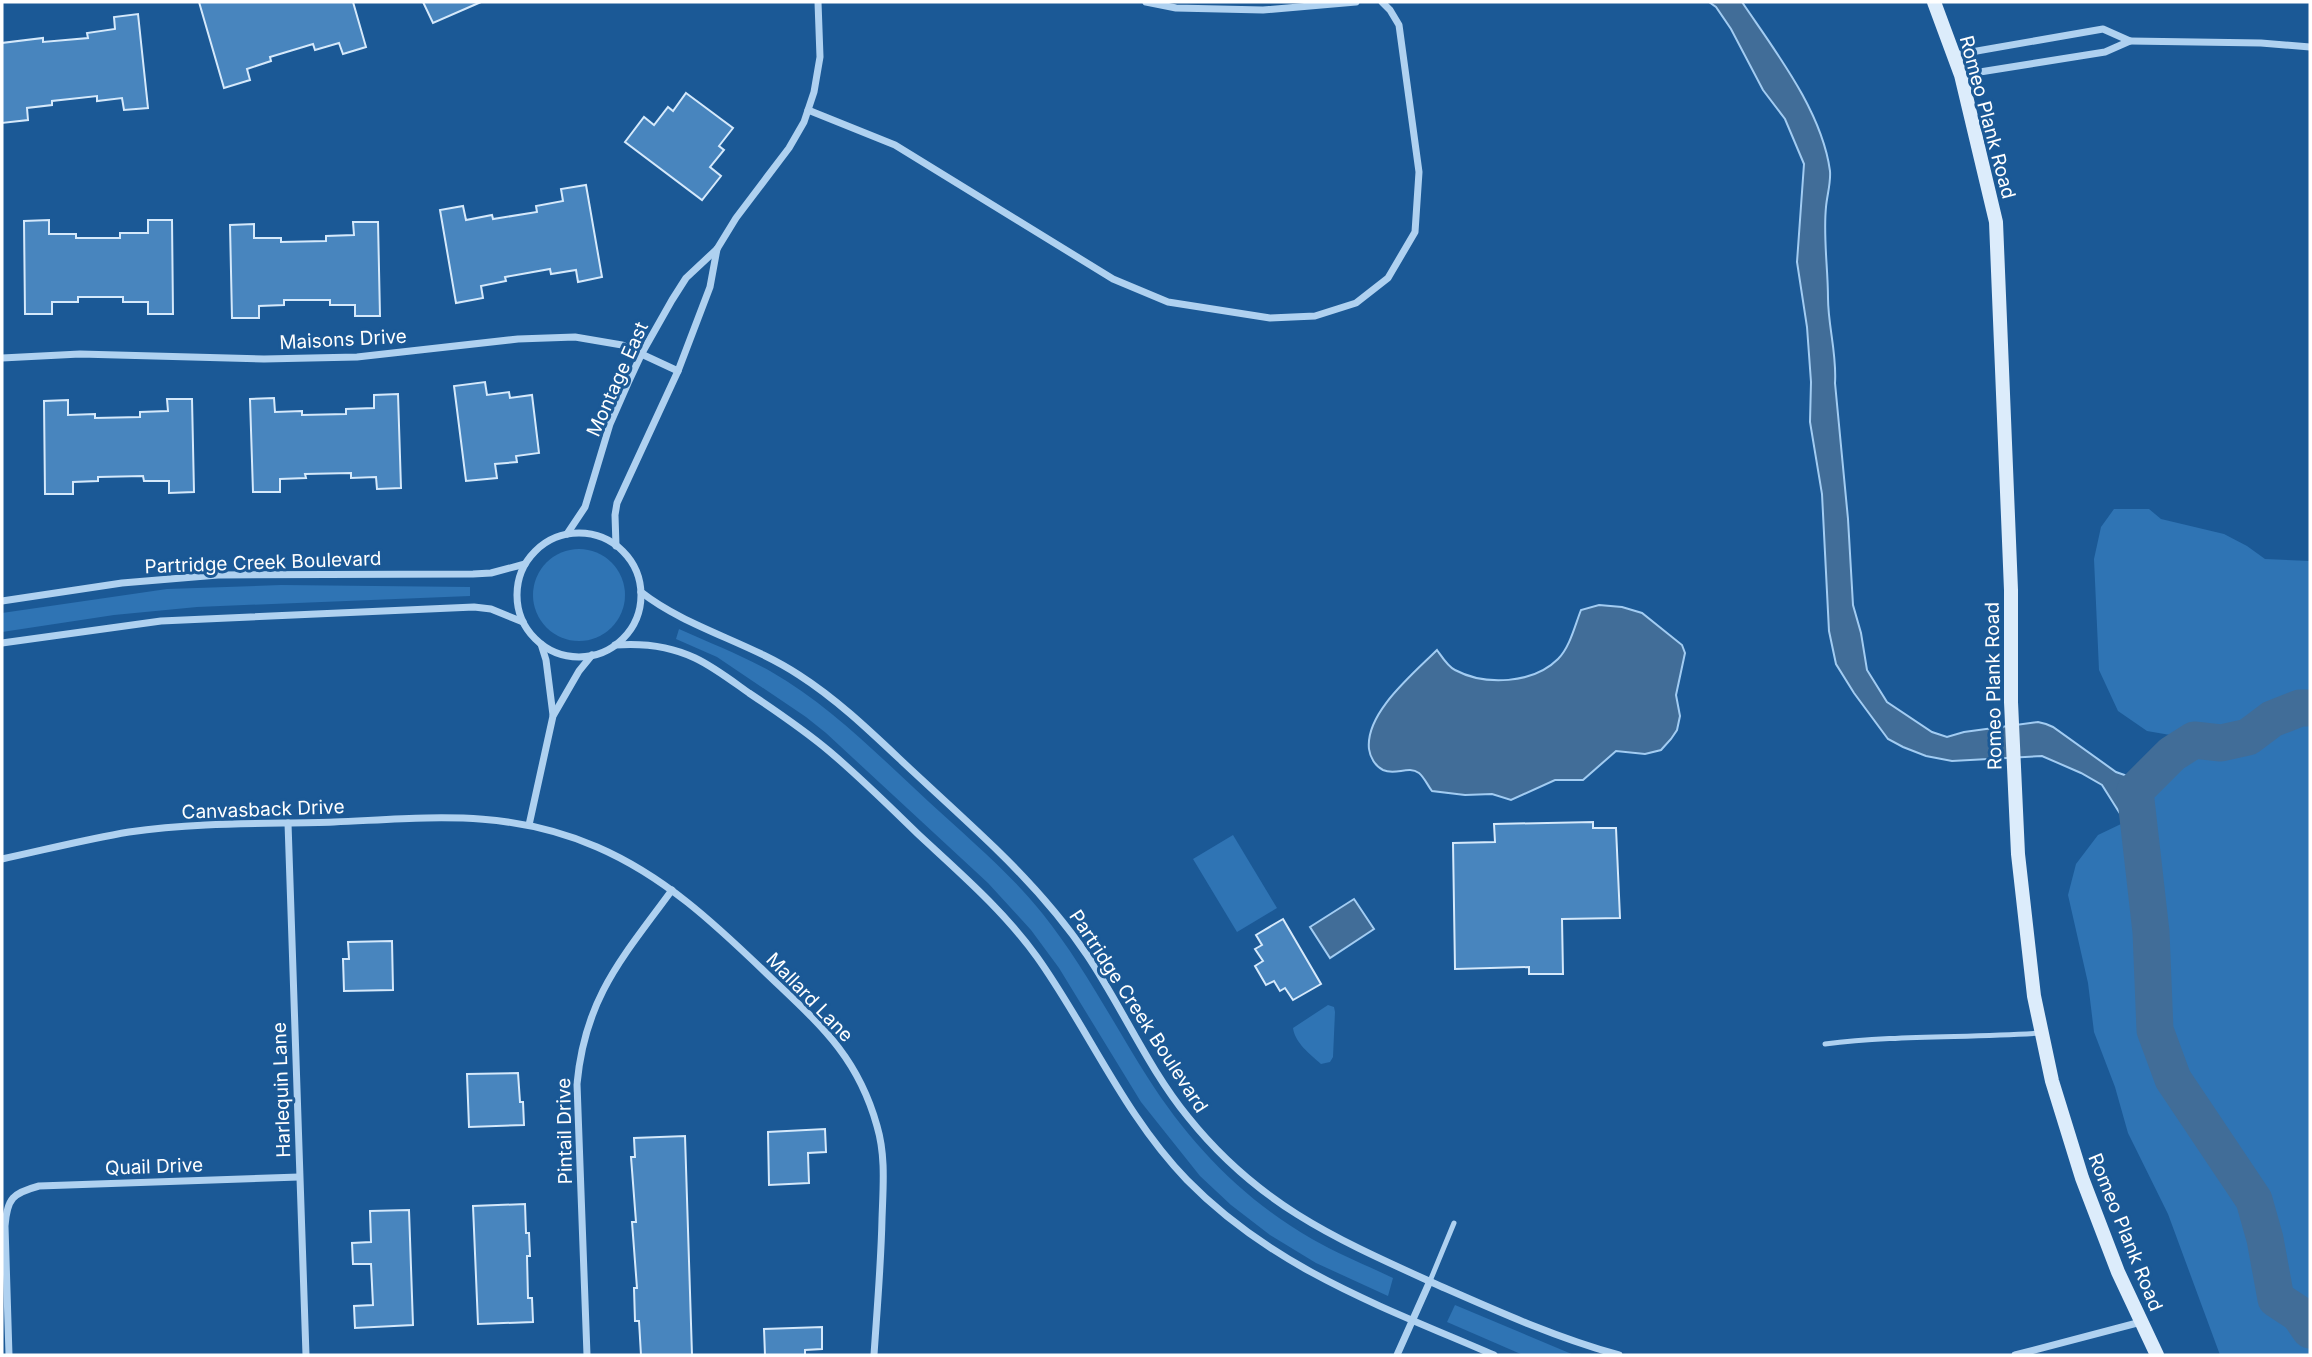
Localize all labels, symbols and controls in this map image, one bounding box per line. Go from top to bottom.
street label: Romeo Plank Road [1955,33,2020,201]
street label: Montage East [582,318,653,440]
street label: Maisons Drive [279,325,407,354]
street label: Partridge Creek Boulevard [144,547,382,578]
street label: Romeo Plank Road [1981,602,2006,770]
street label: Canvasback Drive [181,795,345,824]
street label: Partridge Creek Boulevard [1064,906,1213,1117]
street label: Mallard Lane [761,948,858,1047]
street label: Harlequin Lane [268,1022,295,1158]
street label: Pintail Drive [552,1077,577,1185]
street label: Romeo Plank Road [2083,1150,2168,1314]
street label: Quail Drive [105,1153,203,1180]

